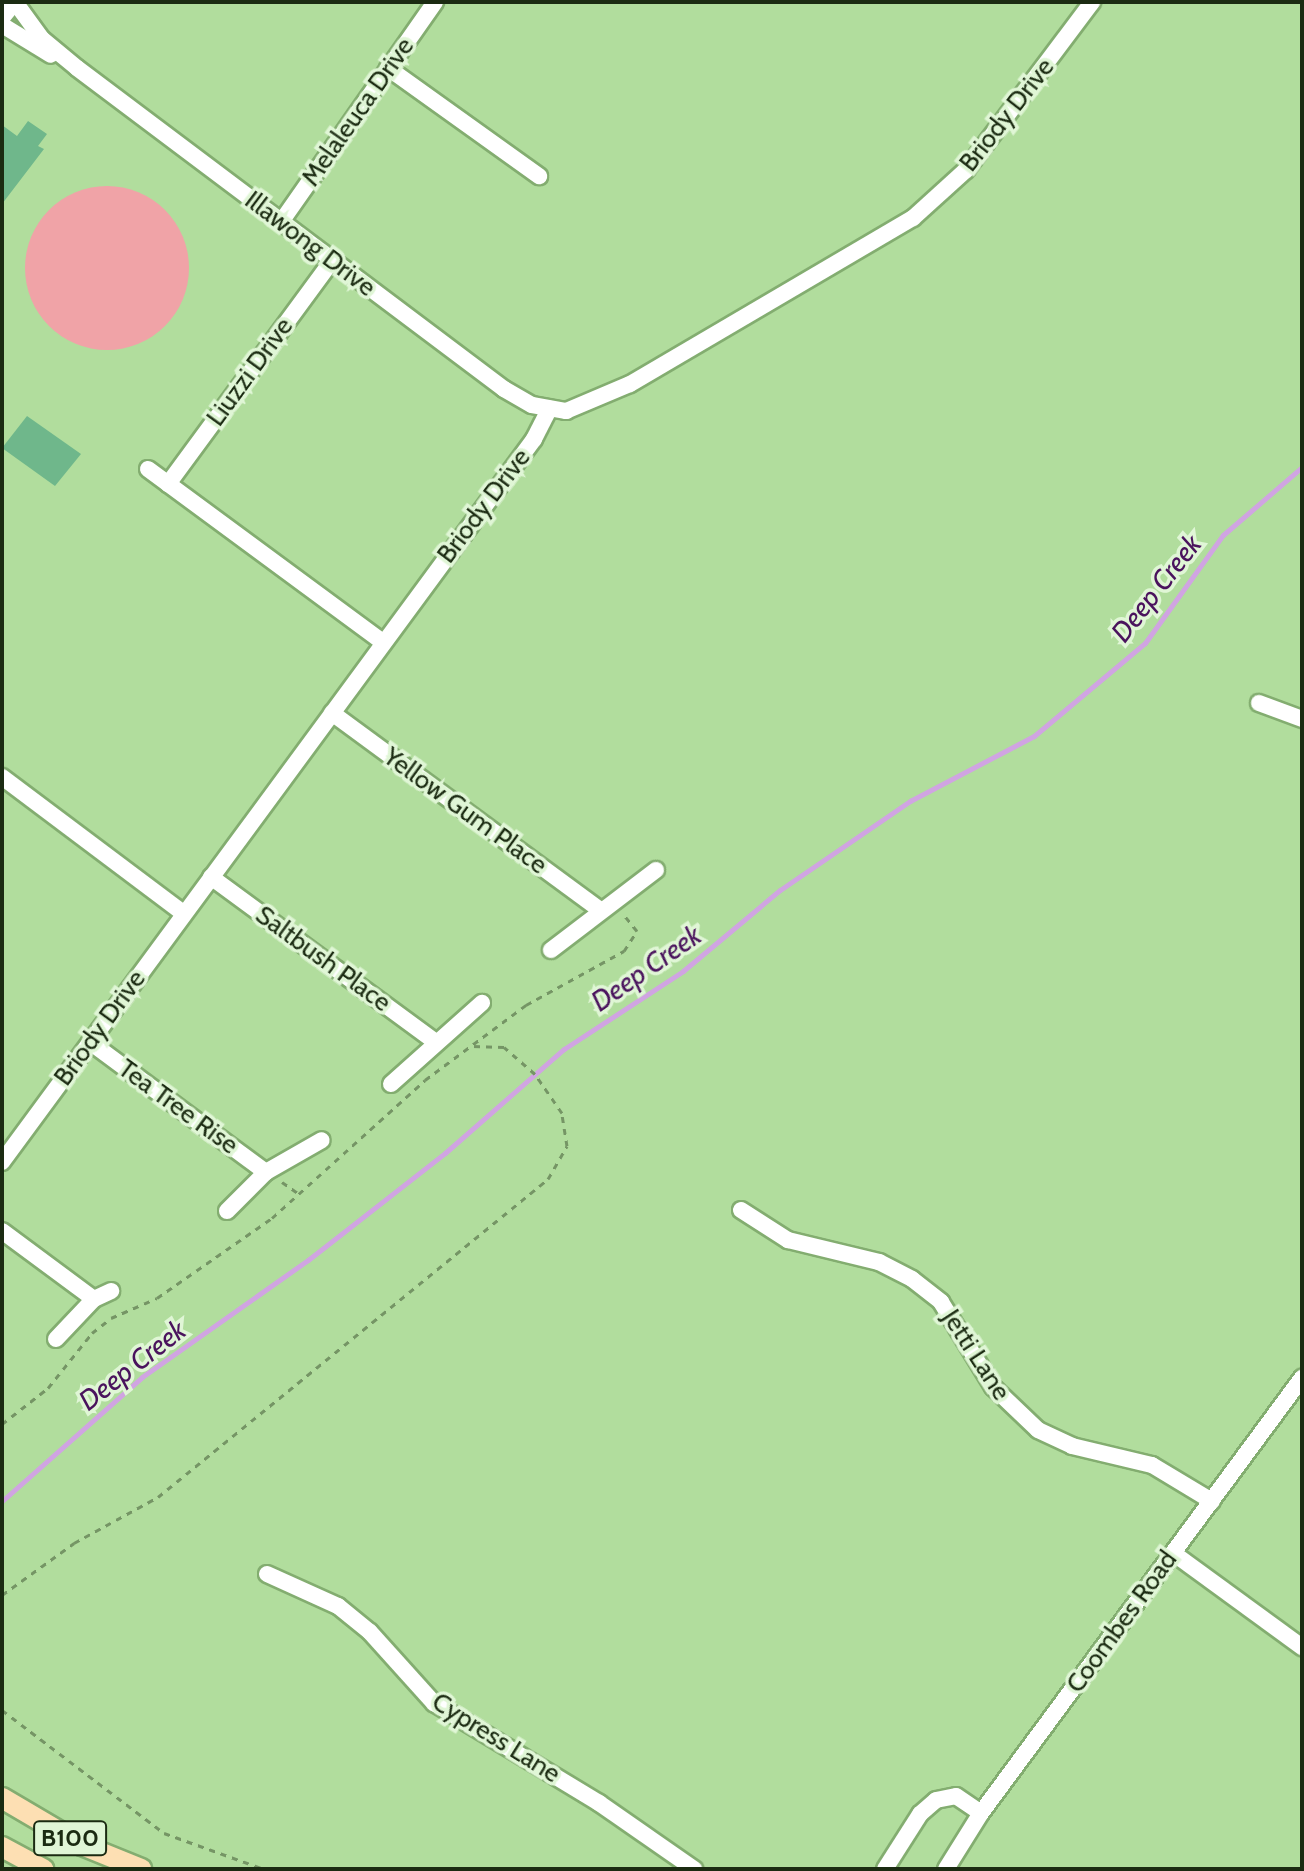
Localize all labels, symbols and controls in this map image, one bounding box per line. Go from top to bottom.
street label: Melaleuca Drive [295,32,421,192]
street label: Briody Drive [953,52,1061,178]
street label: Illawong Drive [239,185,381,303]
street label: Liuzzi Drive [200,312,300,432]
street label: Briody Drive [431,443,537,569]
water label: Deep Creek [1104,528,1208,648]
street label: Yellow Gum Place [377,741,553,881]
street label: Saltbush Place [249,900,397,1018]
water label: Deep Creek [585,918,707,1018]
street label: Briody Drive [48,964,152,1092]
street label: Tea Tree Rise [112,1053,244,1161]
street label: Jetti Lane [935,1304,1017,1406]
water label: Deep Creek [72,1313,192,1417]
street label: Coombes Road [1060,1545,1184,1699]
street label: Cypress Lane [426,1686,566,1790]
road number: B100 [32,1818,108,1858]

